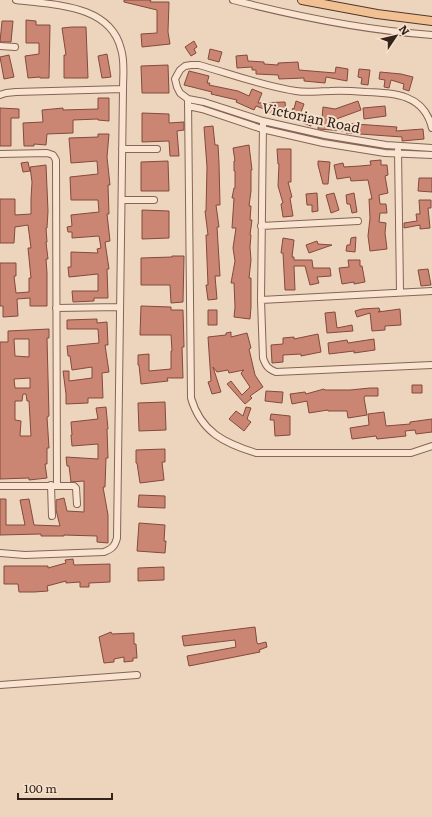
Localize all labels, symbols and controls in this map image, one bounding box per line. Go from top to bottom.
north arrow [376,16,416,56]
text: N [396,21,414,38]
street label: Victorian Road [260,97,363,137]
scale bar [18,775,112,801]
text: 100 m [24,779,57,797]

